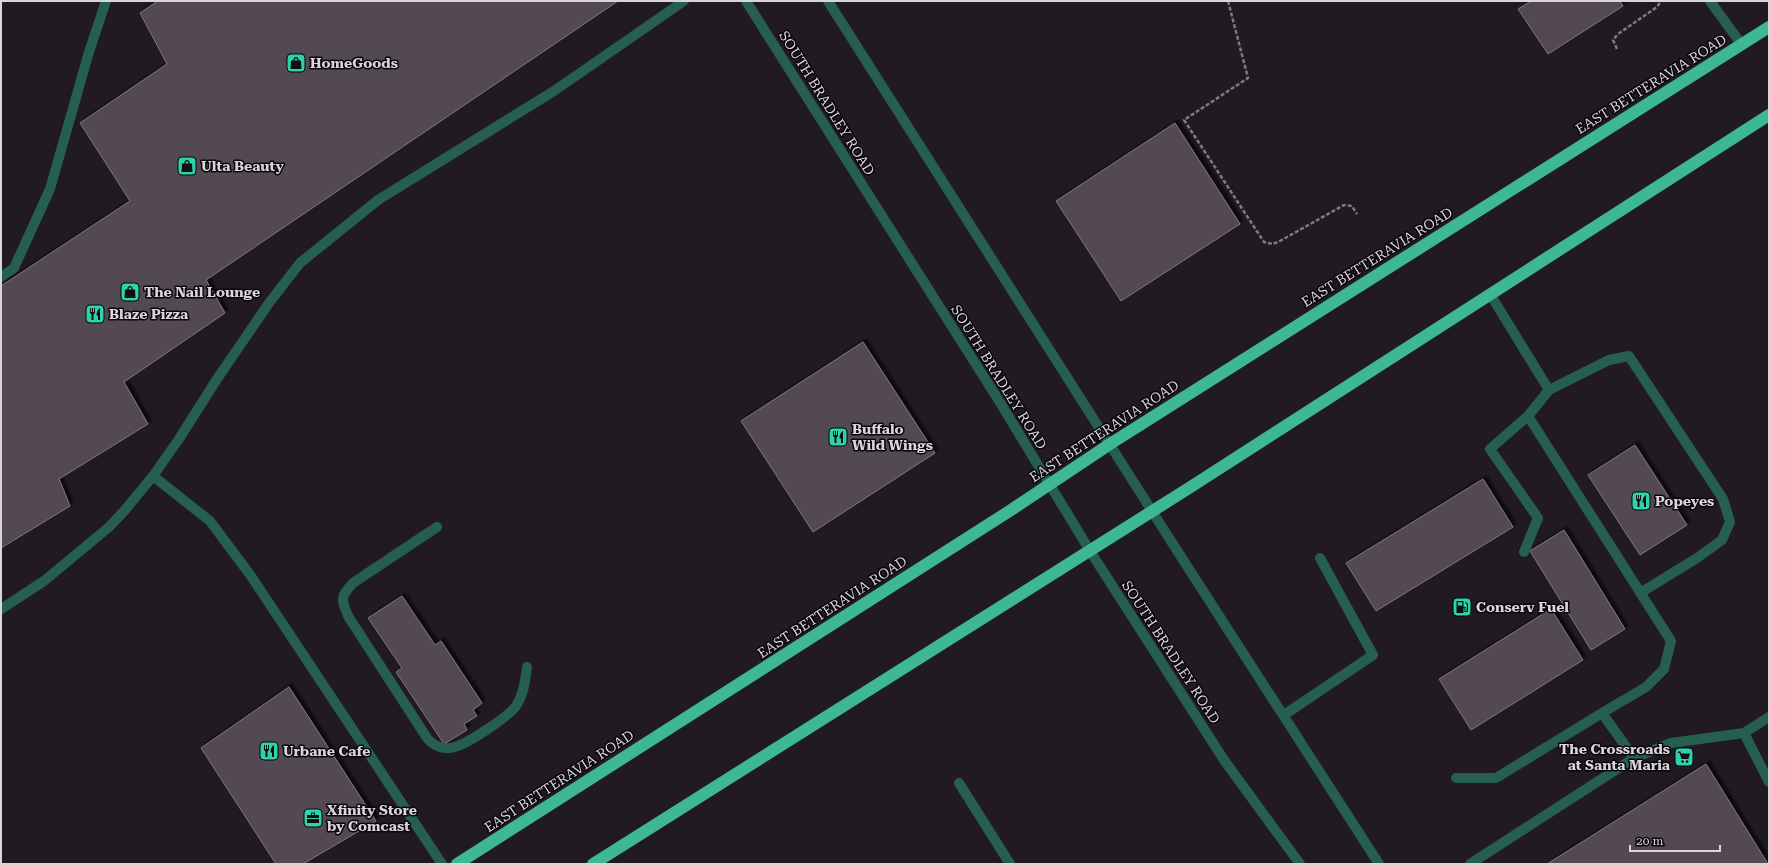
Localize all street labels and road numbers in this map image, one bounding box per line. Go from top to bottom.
street label: SOUTH BRADLEY ROAD [776,28,878,178]
street label: EAST BETTERAVIA ROAD [1573,31,1730,137]
street label: EAST BETTERAVIA ROAD [1299,204,1456,310]
street label: SOUTH BRADLEY ROAD [948,302,1050,452]
street label: EAST BETTERAVIA ROAD [1026,377,1182,485]
street label: EAST BETTERAVIA ROAD [754,553,910,661]
street label: SOUTH BRADLEY ROAD [1119,578,1223,727]
street label: EAST BETTERAVIA ROAD [481,727,637,835]

